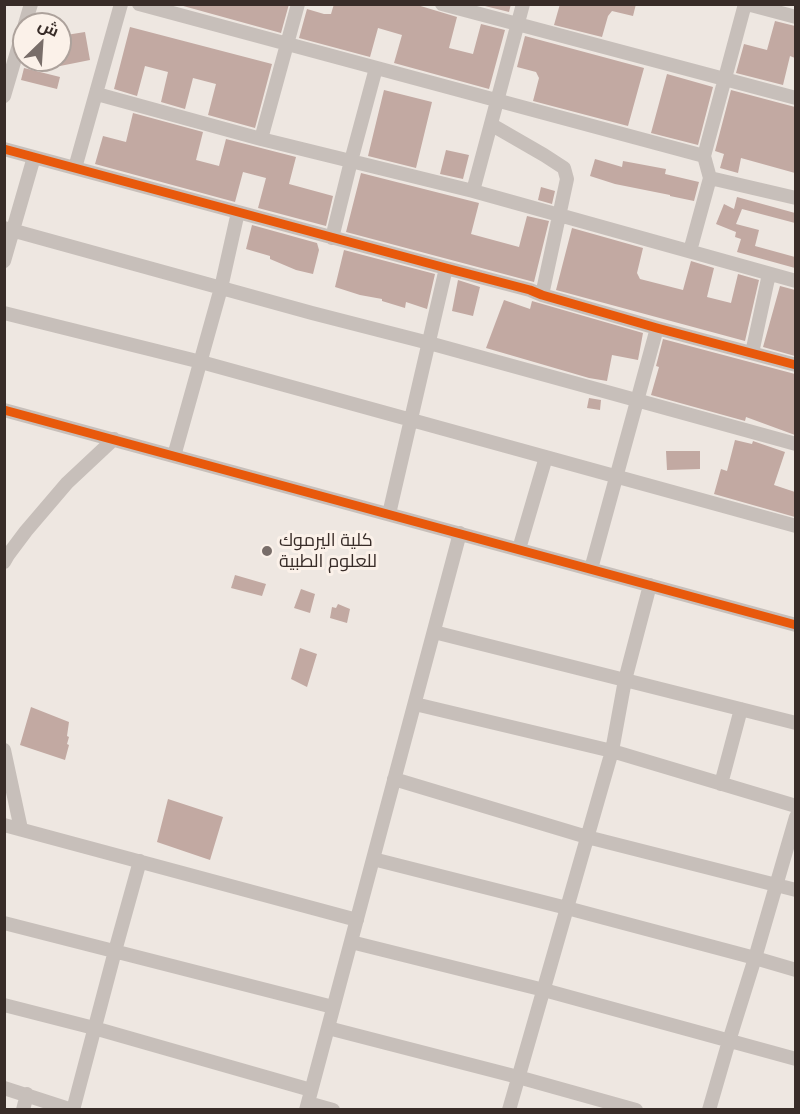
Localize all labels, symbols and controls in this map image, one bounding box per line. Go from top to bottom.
north arrow [12,12,72,72]
text: ش [35,13,63,42]
place label: كلية اليرموك للعلوم الطبية [279,530,377,572]
marker: كلية اليرموك للعلوم الطبية [260,544,274,558]

